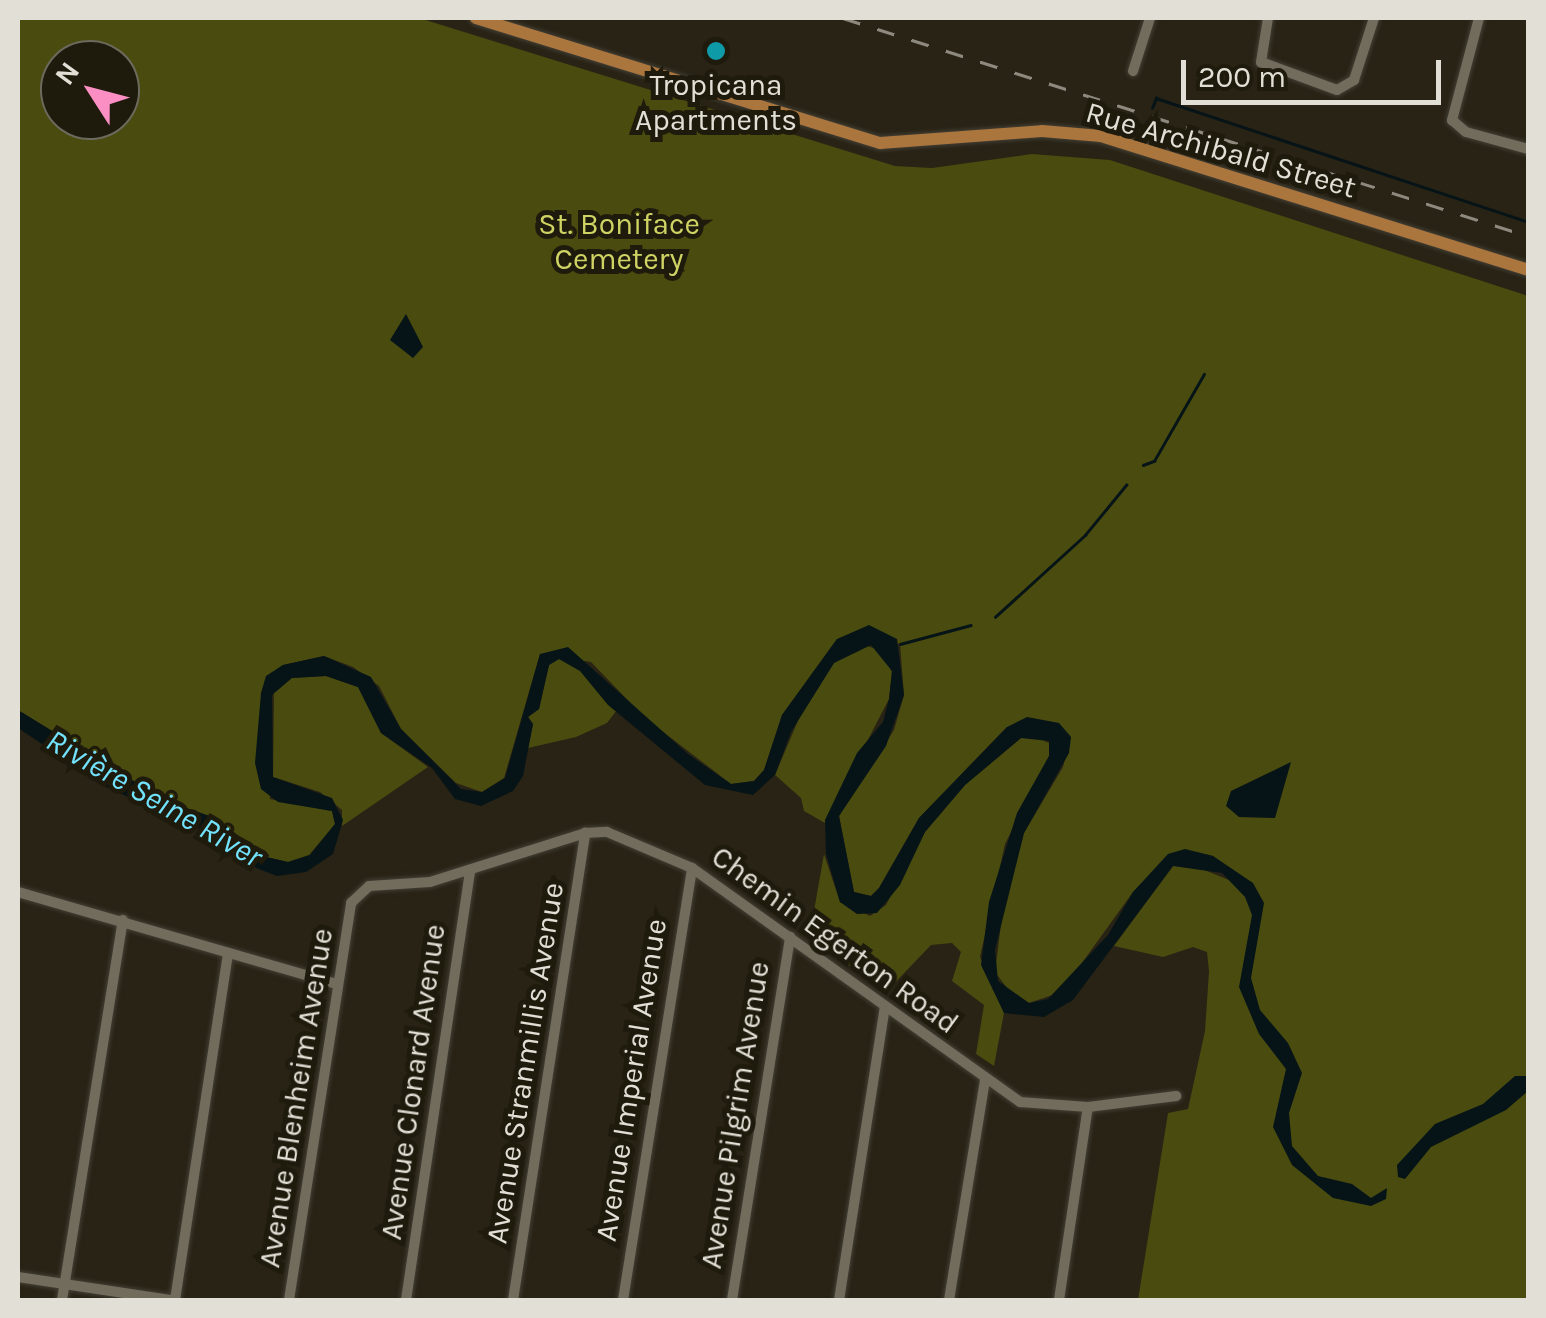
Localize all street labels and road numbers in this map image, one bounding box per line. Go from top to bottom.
street label: Rue Archibald Street [1082,94,1360,206]
street label: Chemin Egerton Road [705,838,965,1042]
street label: Avenue Stranmillis Avenue [479,880,571,1246]
street label: Avenue Imperial Avenue [588,916,674,1244]
street label: Avenue Clonard Avenue [373,922,453,1242]
street label: Avenue Blenheim Avenue [251,926,341,1270]
street label: Avenue Pilgrim Avenue [693,959,777,1271]

